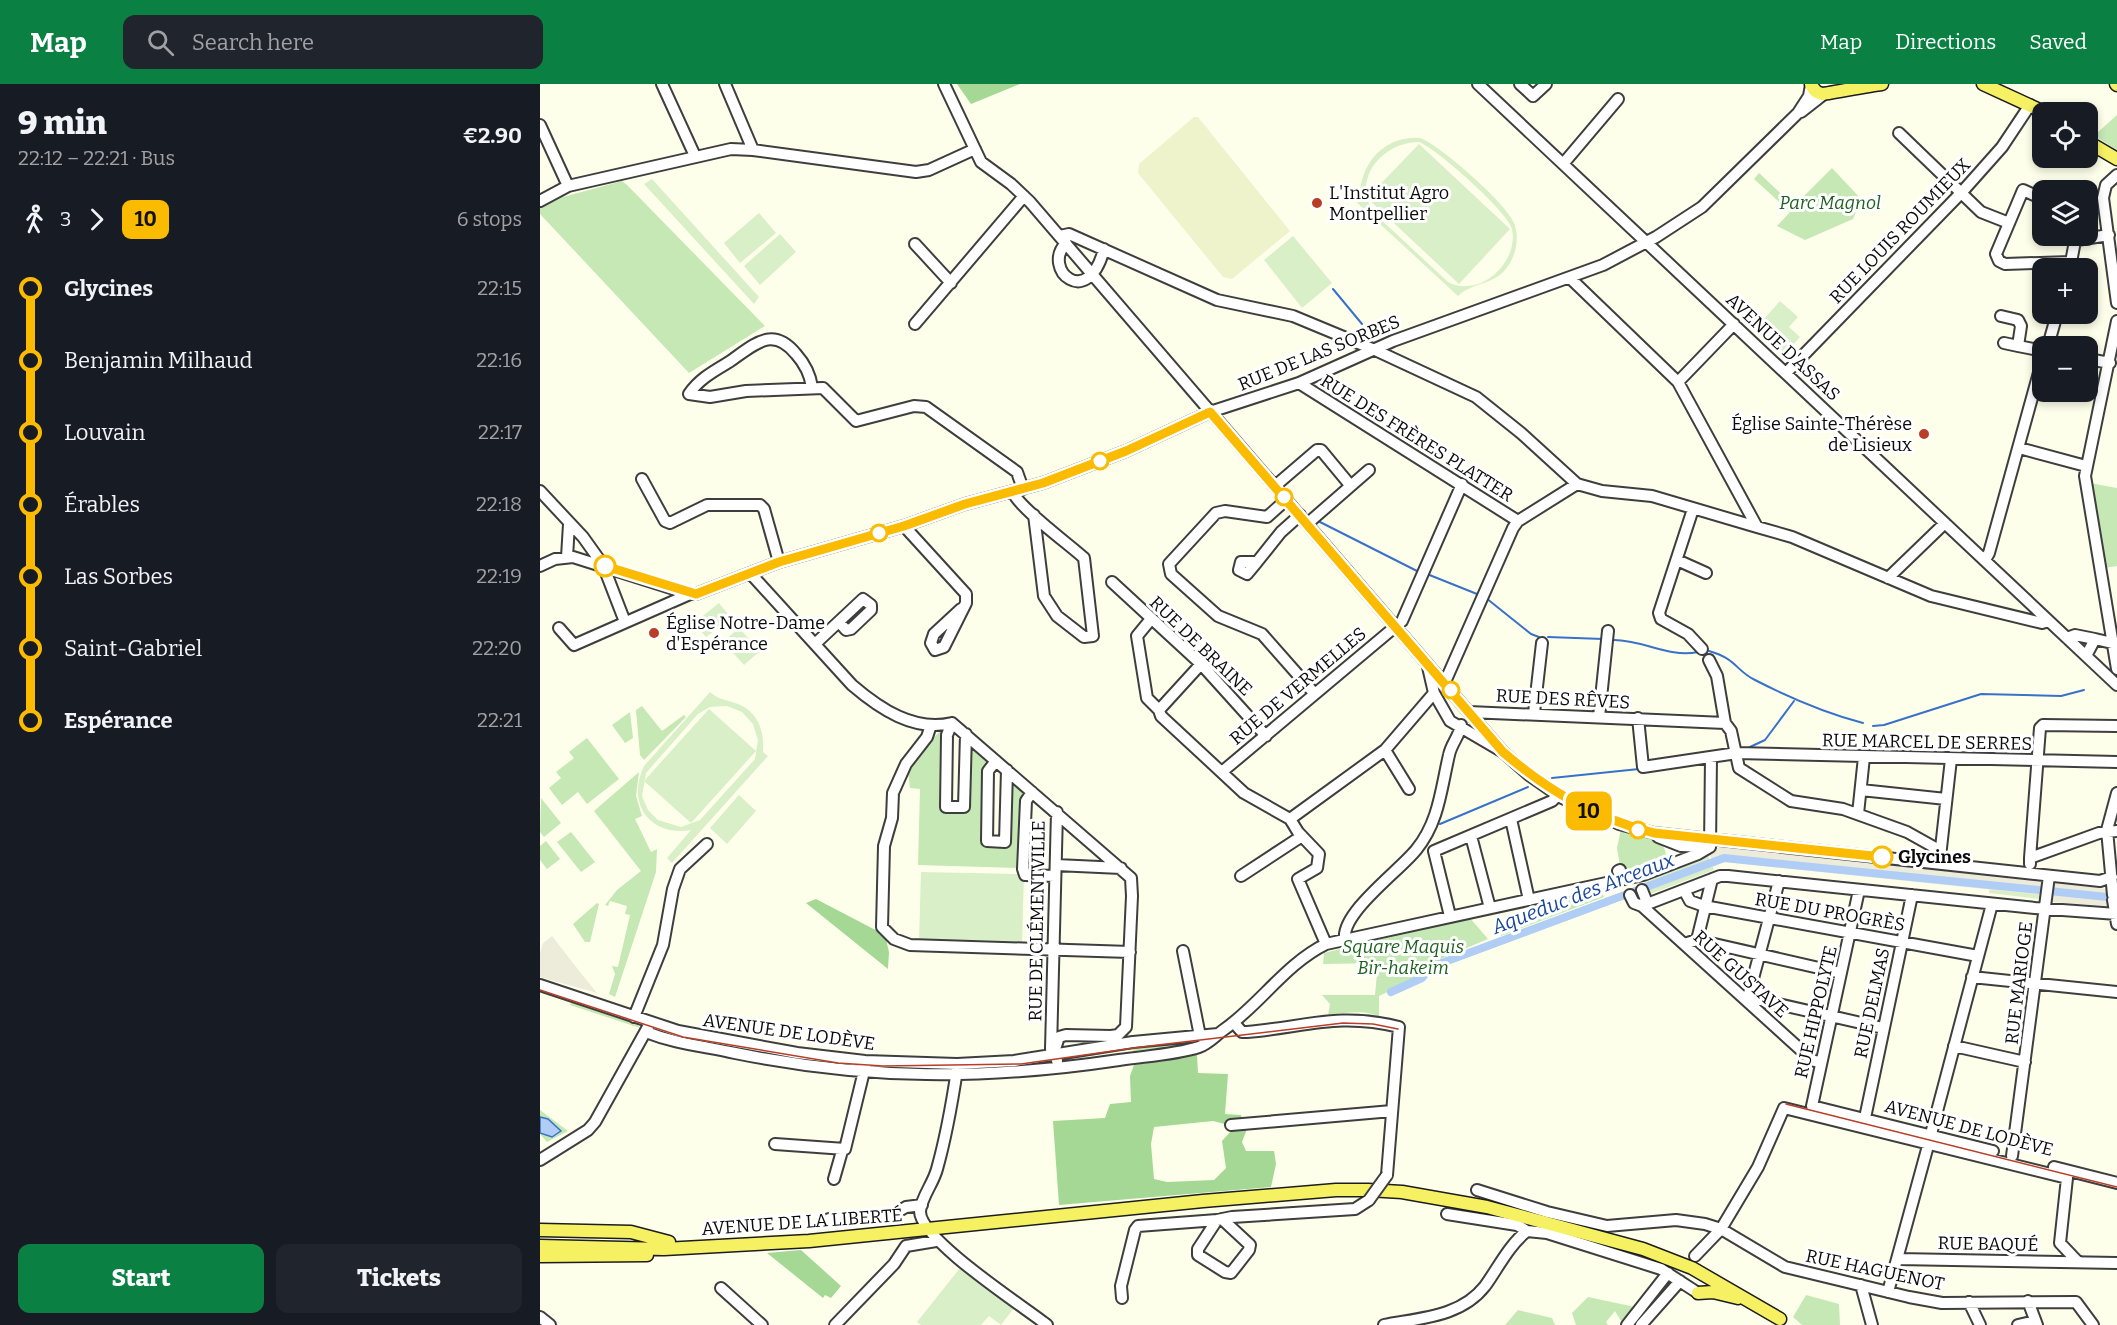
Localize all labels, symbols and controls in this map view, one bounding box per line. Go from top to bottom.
search box [123,15,543,69]
text: Map [30,26,87,59]
icon: search [144,26,177,59]
text: Search here [192,29,314,56]
text: Map [1820,29,1862,55]
text: Directions [1895,29,1996,55]
text: Saved [2029,29,2087,55]
map controls [2032,102,2098,402]
button: locate [2032,102,2098,168]
text: 9 min [18,103,107,143]
text: €2.90 [463,122,522,149]
text: 22:12 – 22:21 · Bus [18,146,175,170]
street label: RUE LOUIS ROUMIEUX [1825,154,1975,308]
button: layers [2032,180,2098,246]
place label: L'Institut Agro Montpellier [1329,182,1449,225]
park label: Parc Magnol [1779,192,1881,214]
marker: L'Institut Agro Montpellier [1310,196,1324,210]
icon: walk [18,203,51,236]
icon: forward [80,203,113,236]
text: 10 [134,206,157,232]
text: 3 [60,207,71,231]
text: 6 stops [457,207,522,231]
button: + [2032,258,2098,324]
text: Glycines [64,275,153,302]
text: 22:15 [477,276,522,300]
street label: AVENUE D'ASSAS [1721,289,1845,405]
street label: RUE DE LAS SORBES [1235,310,1403,396]
button: − [2032,336,2098,402]
text: Benjamin Milhaud [64,347,253,374]
text: 22:16 [476,348,522,372]
street label: RUE DES FRÈRES PLATTER [1317,369,1518,506]
place label: Église Sainte-Thérèse de Lisieux [1731,412,1912,456]
text: Louvain [64,419,146,446]
text: 22:17 [478,420,522,444]
marker: Église Sainte-Thérèse de Lisieux [1917,427,1931,441]
unlabelled marker [1091,452,1109,470]
unlabelled marker [1275,488,1293,506]
text: Érables [64,491,140,518]
text: 22:18 [476,492,522,516]
unlabelled marker [870,524,888,542]
unlabelled marker [594,555,616,577]
text: Las Sorbes [64,563,173,590]
text: 22:19 [476,564,522,588]
street label: RUE DE BRAINE [1145,592,1257,700]
place label: Église Notre-Dame d'Espérance [666,611,825,655]
street label: RUE DE VERMELLES [1225,622,1371,750]
marker: Église Notre-Dame d'Espérance [647,626,661,640]
text: Saint-Gabriel [64,635,202,662]
text: 22:20 [472,636,522,660]
unlabelled marker [1442,681,1460,699]
street label: RUE DES RÊVES [1495,684,1631,714]
text: Espérance [64,707,173,734]
text: 22:21 [477,708,522,732]
street label: RUE MARCEL DE SERRES [1822,729,2032,755]
line badge: 10 [1562,792,1616,830]
text: 10 [1578,798,1600,824]
street label: RUE DE CLÉMENTVILLE [1023,820,1050,1022]
unlabelled marker [1629,821,1647,839]
marker: Glycines [1871,846,1893,868]
place label: Glycines [1898,846,1971,868]
water label: Aqueduc des Arceaux [1487,847,1678,939]
street label: RUE DU PROGRÈS [1753,887,1907,936]
street label: RUE MARIOGE [2001,920,2037,1046]
street label: RUE GUSTAVE [1689,926,1793,1022]
park label: Square Maquis Bir-hakeim [1342,936,1464,979]
street label: RUE HIPPOLYTE [1790,944,1842,1080]
street label: RUE DELMAS [1850,946,1894,1060]
street label: AVENUE DE LODÈVE [701,1008,877,1055]
street label: AVENUE DE LODÈVE [1882,1094,2056,1161]
street label: AVENUE DE LA LIBERTÉ [701,1203,903,1240]
street label: RUE BAQUÉ [1937,1231,2039,1256]
button: Start [18,1244,264,1313]
button: Tickets [276,1244,522,1313]
street label: RUE HAGUENOT [1804,1245,1947,1296]

